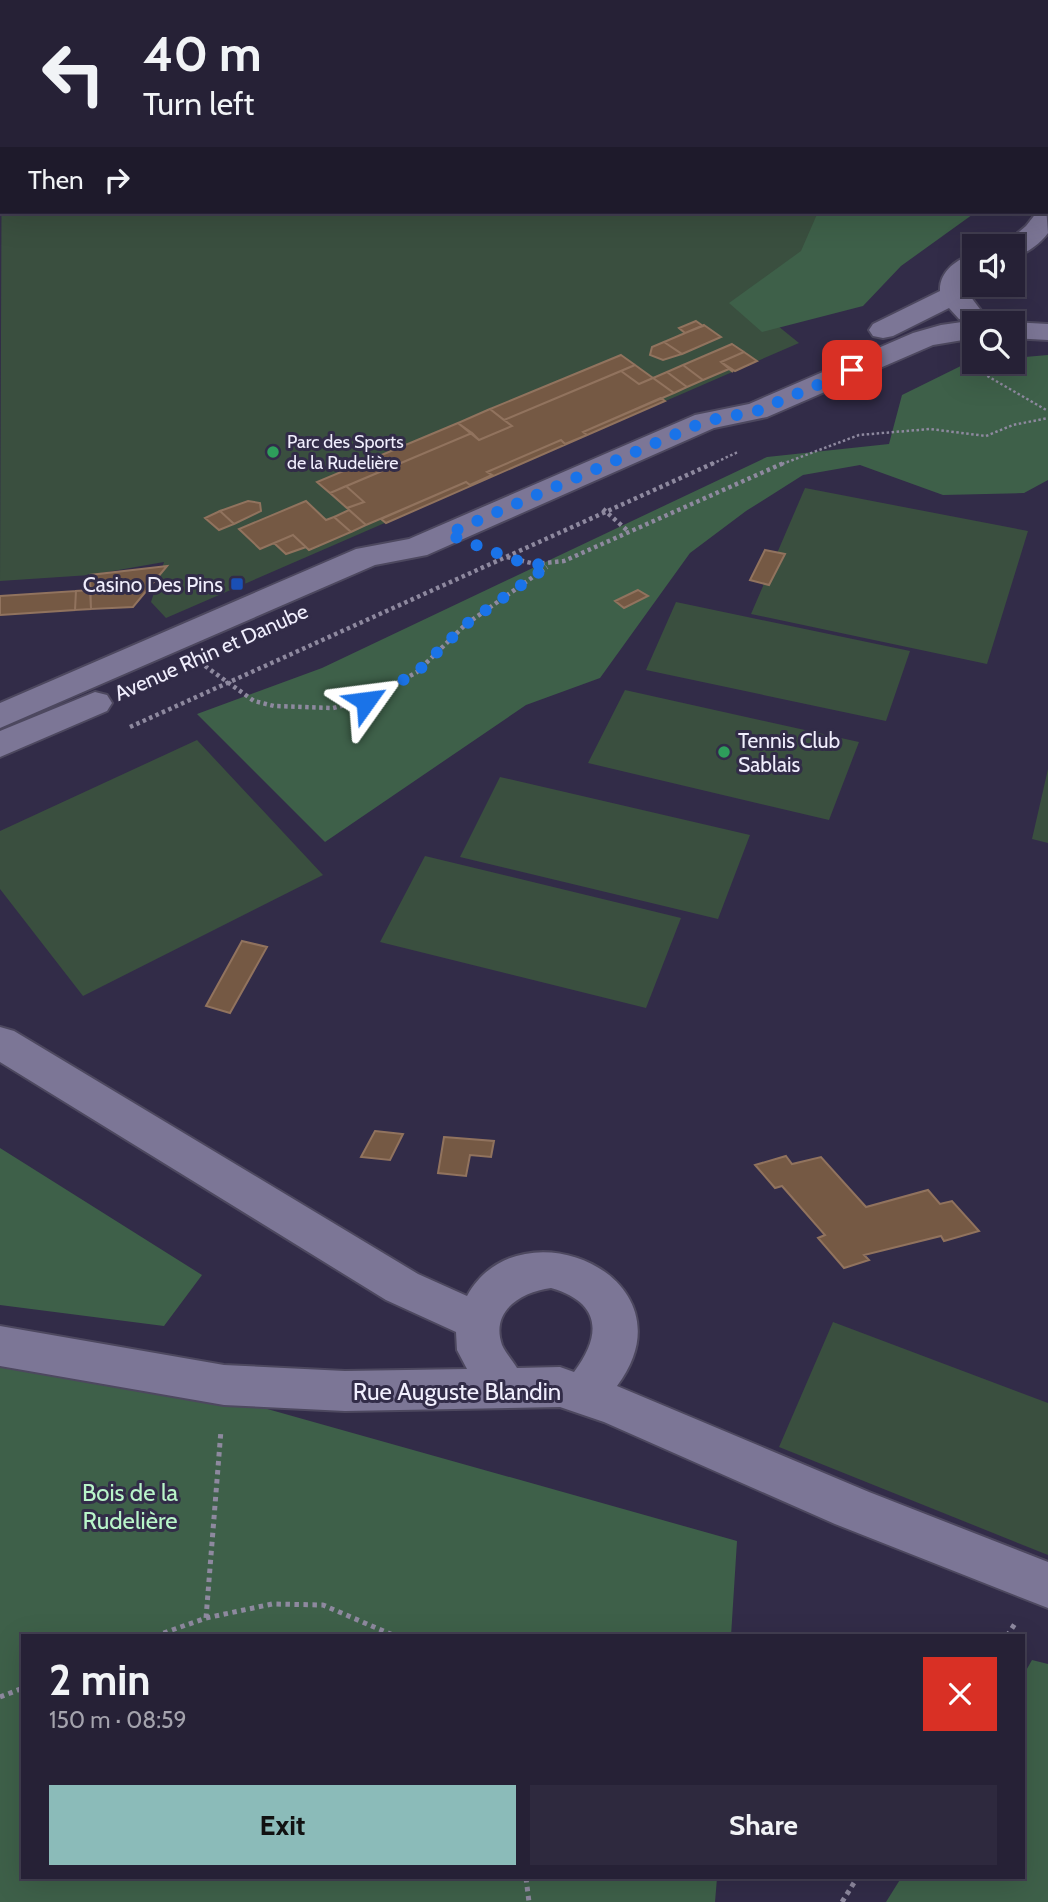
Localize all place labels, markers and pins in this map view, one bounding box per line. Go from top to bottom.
pin [822,340,882,400]
place label: Parc des Sports de la Rudelière [287,431,404,474]
marker: Parc des Sports de la Rudelière [265,444,281,460]
place label: Casino Des Pins [83,572,223,597]
marker: Casino Des Pins [229,576,245,592]
place label: Tennis Club Sablais [738,728,840,777]
marker: Tennis Club Sablais [716,744,732,760]

